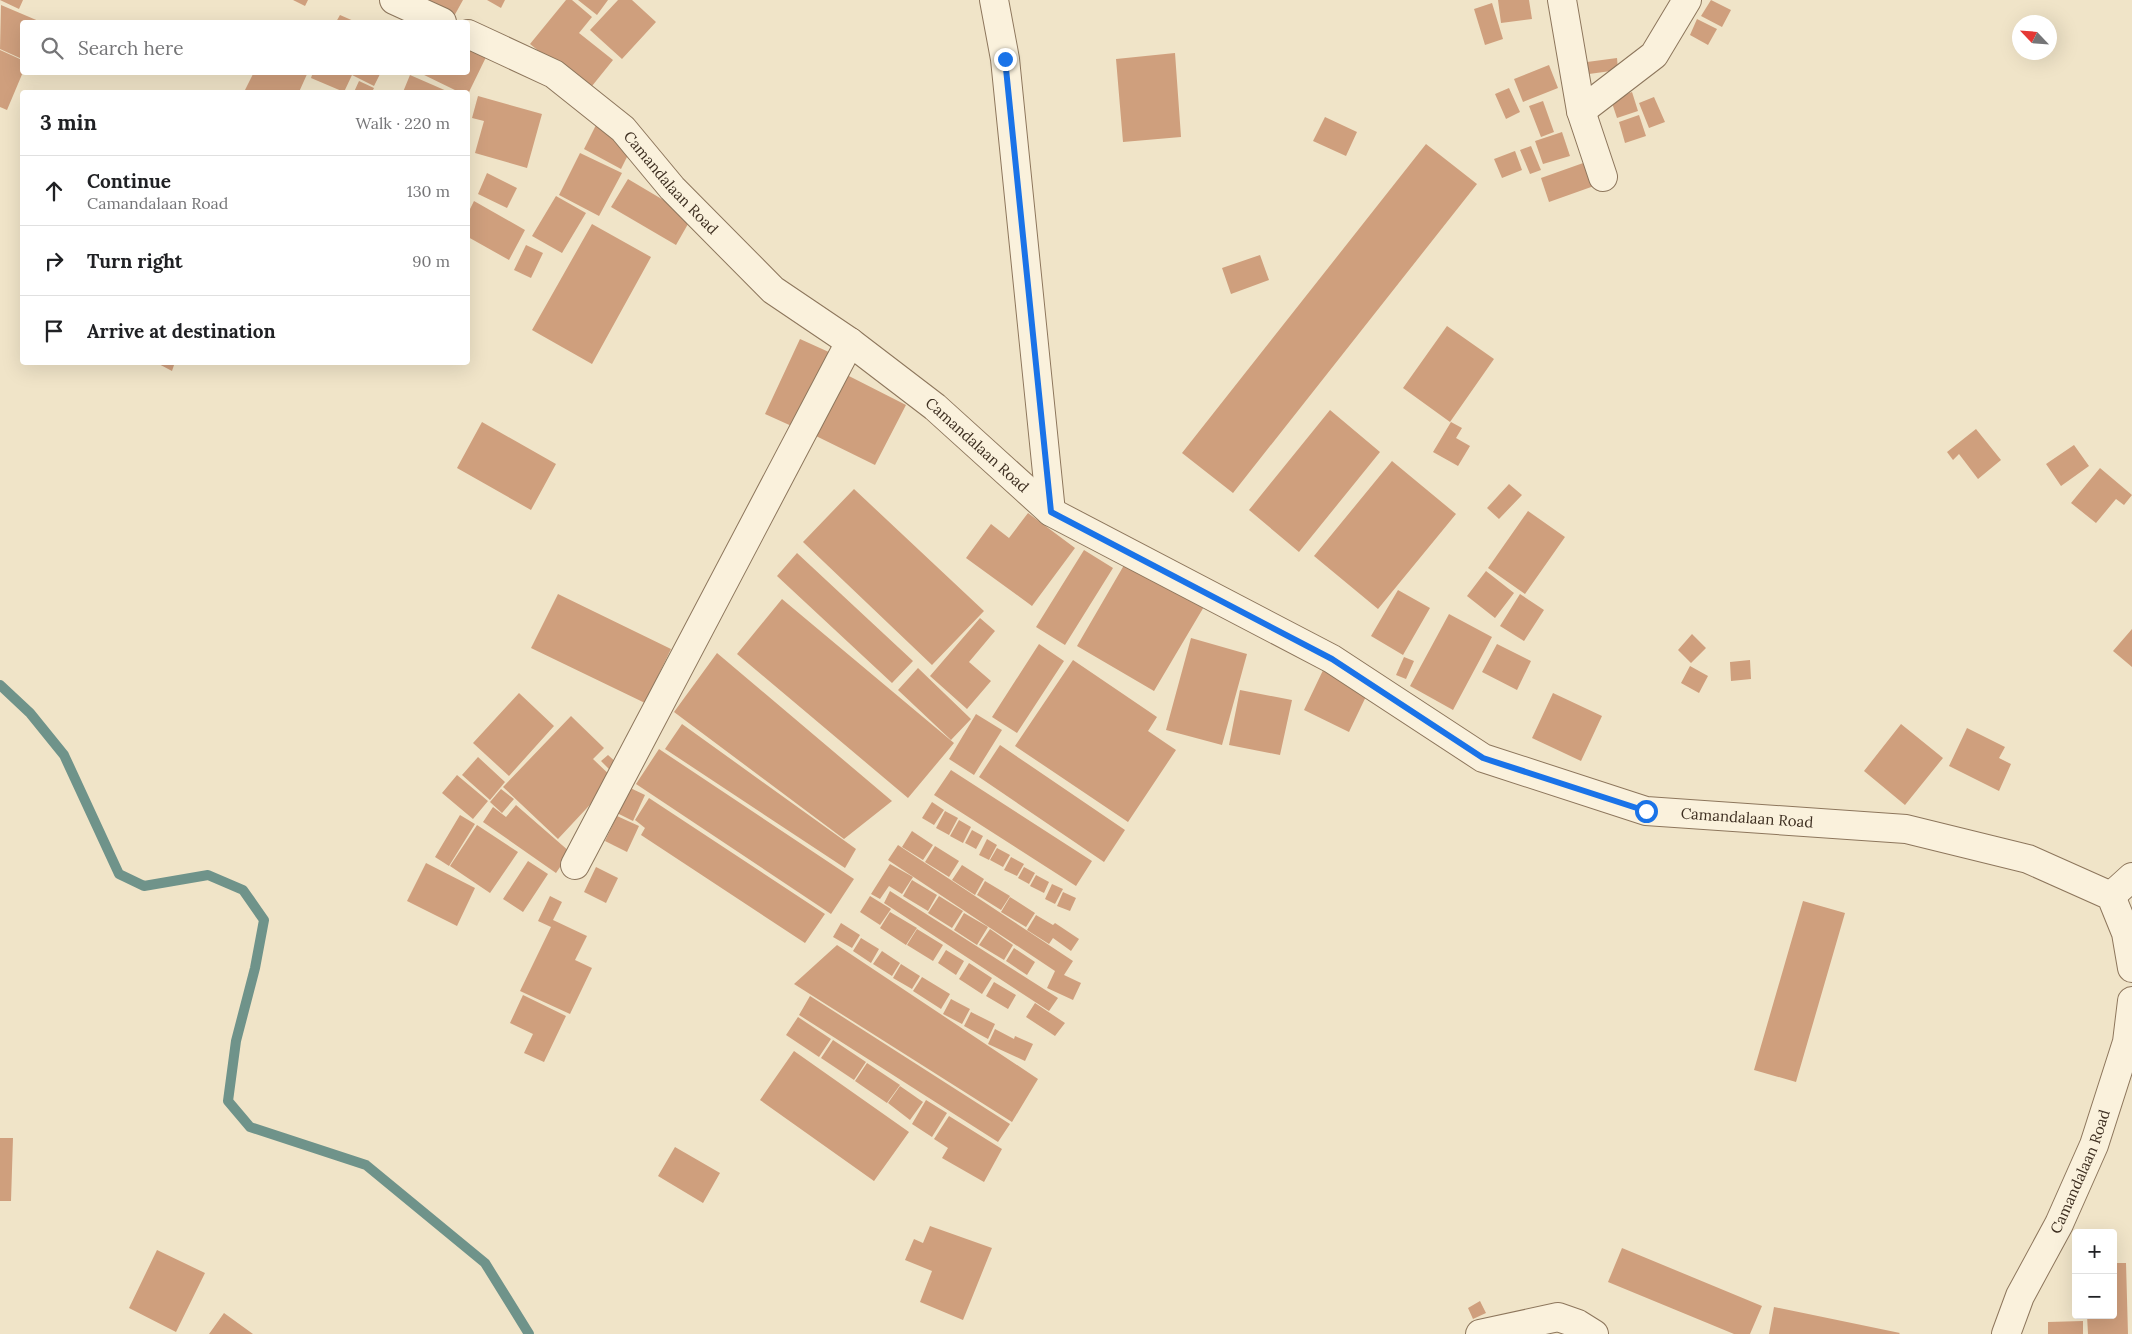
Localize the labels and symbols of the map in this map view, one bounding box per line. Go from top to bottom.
north arrow [2012,15,2057,60]
route end [994,48,1017,71]
street label: Camandalaan Road [620,127,722,238]
street label: Camandalaan Road [922,393,1033,496]
route start [1635,800,1658,823]
street label: Camandalaan Road [1680,803,1814,832]
street label: Camandalaan Road [2046,1107,2114,1237]

